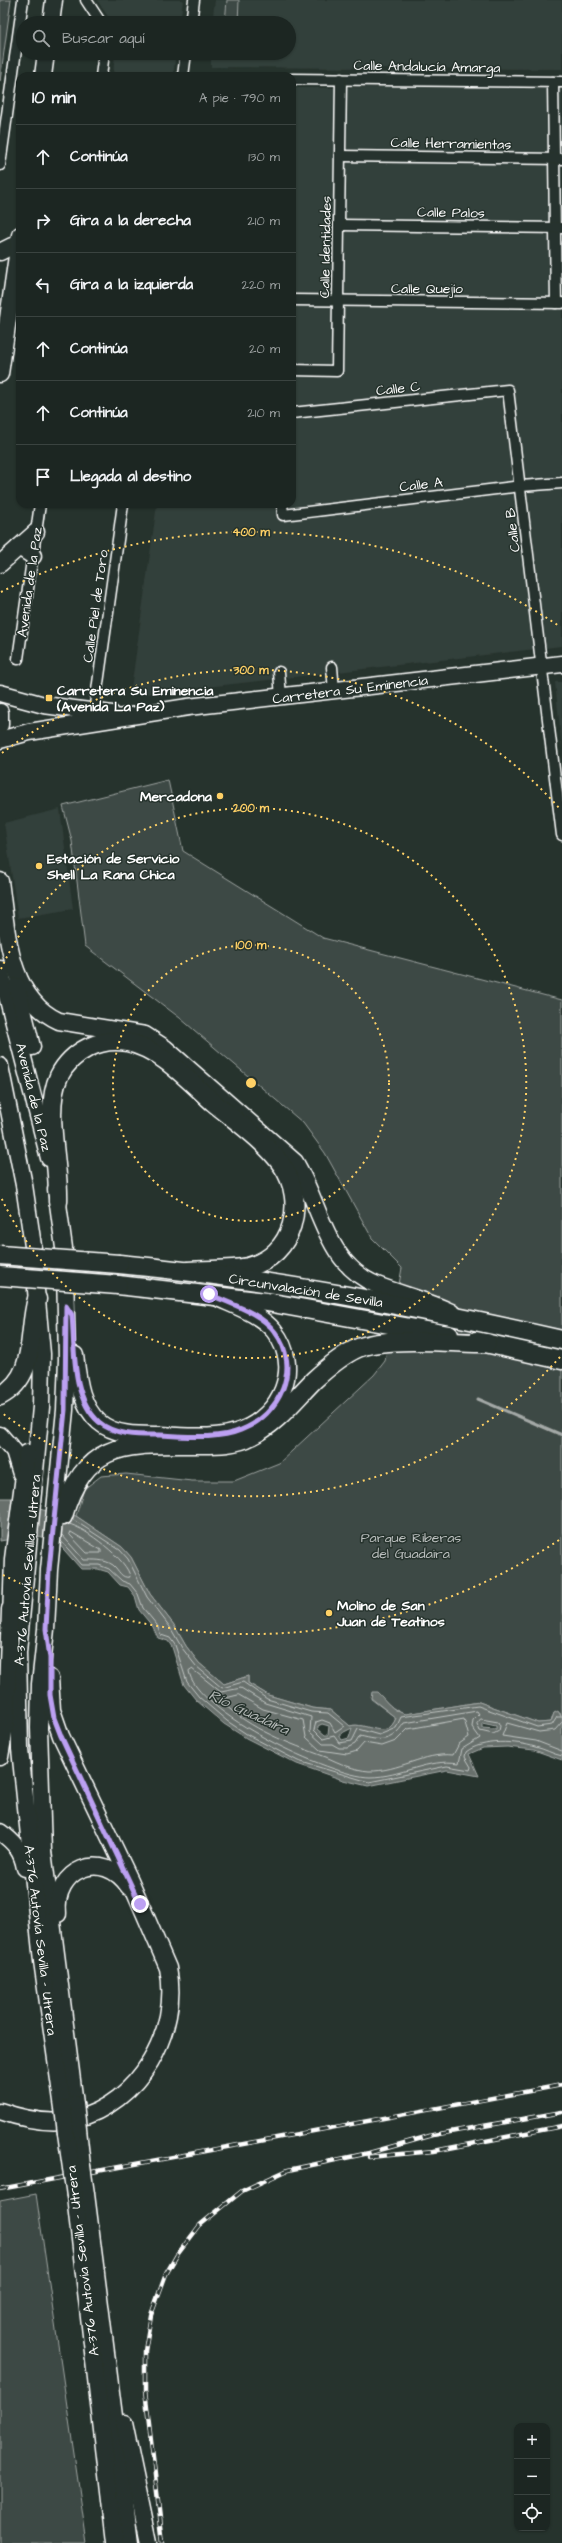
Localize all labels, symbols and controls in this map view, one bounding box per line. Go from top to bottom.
search box [16,16,296,60]
icon: search [30,27,52,49]
text: Buscar aquí [62,28,144,49]
street label: Calle Andalucía Amarga [353,56,501,78]
text: 10 min [32,86,76,110]
text: A pie · 790 m [199,89,280,107]
street label: Calle Herramientas [390,133,511,155]
icon: ahead [32,146,54,168]
text: Continúa [70,146,128,167]
text: 130 m [248,148,280,166]
street label: Calle Identidades [315,196,337,298]
street label: Calle Palos [417,202,485,224]
icon: right [32,210,54,232]
text: Gira a la derecha [70,210,191,231]
text: 210 m [247,212,280,230]
icon: left [32,274,54,296]
text: Gira a la izquierda [70,274,193,295]
text: 220 m [242,276,280,294]
street label: Calle Quejío [391,279,463,299]
icon: ahead [32,338,54,360]
text: Continúa [70,338,128,359]
text: 20 m [249,340,280,358]
street label: Calle C [375,377,421,401]
icon: ahead [32,402,54,424]
text: Continúa [70,402,128,423]
text: 210 m [247,404,280,422]
icon: arrive [32,466,54,488]
text: Llegada al destino [70,466,191,487]
street label: Calle A [398,472,444,498]
street label: Calle B [500,506,526,553]
text: 400 m [232,524,270,541]
street label: Avenida de la Paz [12,526,48,639]
street label: Calle Piel de Toro [78,548,114,664]
text: 300 m [232,662,269,679]
street label: Carretera Su Eminencia [271,671,429,709]
place label: Carretera Su Eminencia (Avenida La Paz) [56,681,214,717]
marker: Carretera Su Eminencia (Avenida La Paz) [44,693,54,703]
place label: Mercadona [140,787,213,807]
marker: Mercadona [215,791,225,801]
text: 200 m [232,800,270,817]
place label: Estación de Servicio Shell La Rana Chica [46,849,180,885]
marker: Estación de Servicio Shell La Rana Chica [34,861,44,871]
text: 100 m [236,937,267,954]
street label: Avenida de la Paz [10,1041,56,1154]
centre of rings [244,1076,258,1090]
street label: Circunvalación de Sevilla [227,1269,384,1313]
route start [200,1285,218,1303]
street label: A-376 Autovía Sevilla - Utrera [10,1474,46,1667]
park label: Parque Riberas del Guadaira [361,1528,461,1564]
place label: Molino de San Juan de Teatinos [336,1596,445,1632]
marker: Molino de San Juan de Teatinos [324,1608,334,1618]
water label: Río Guadaíra [205,1685,294,1741]
street label: A-376 Autovía Sevilla - Utrera [18,1844,62,2037]
route end [131,1895,149,1913]
street label: A-376 Autovía Sevilla - Utrera [61,2164,105,2357]
map controls [514,2423,550,2531]
button: + [514,2423,550,2459]
button: − [514,2459,550,2495]
button: locate [514,2495,550,2531]

